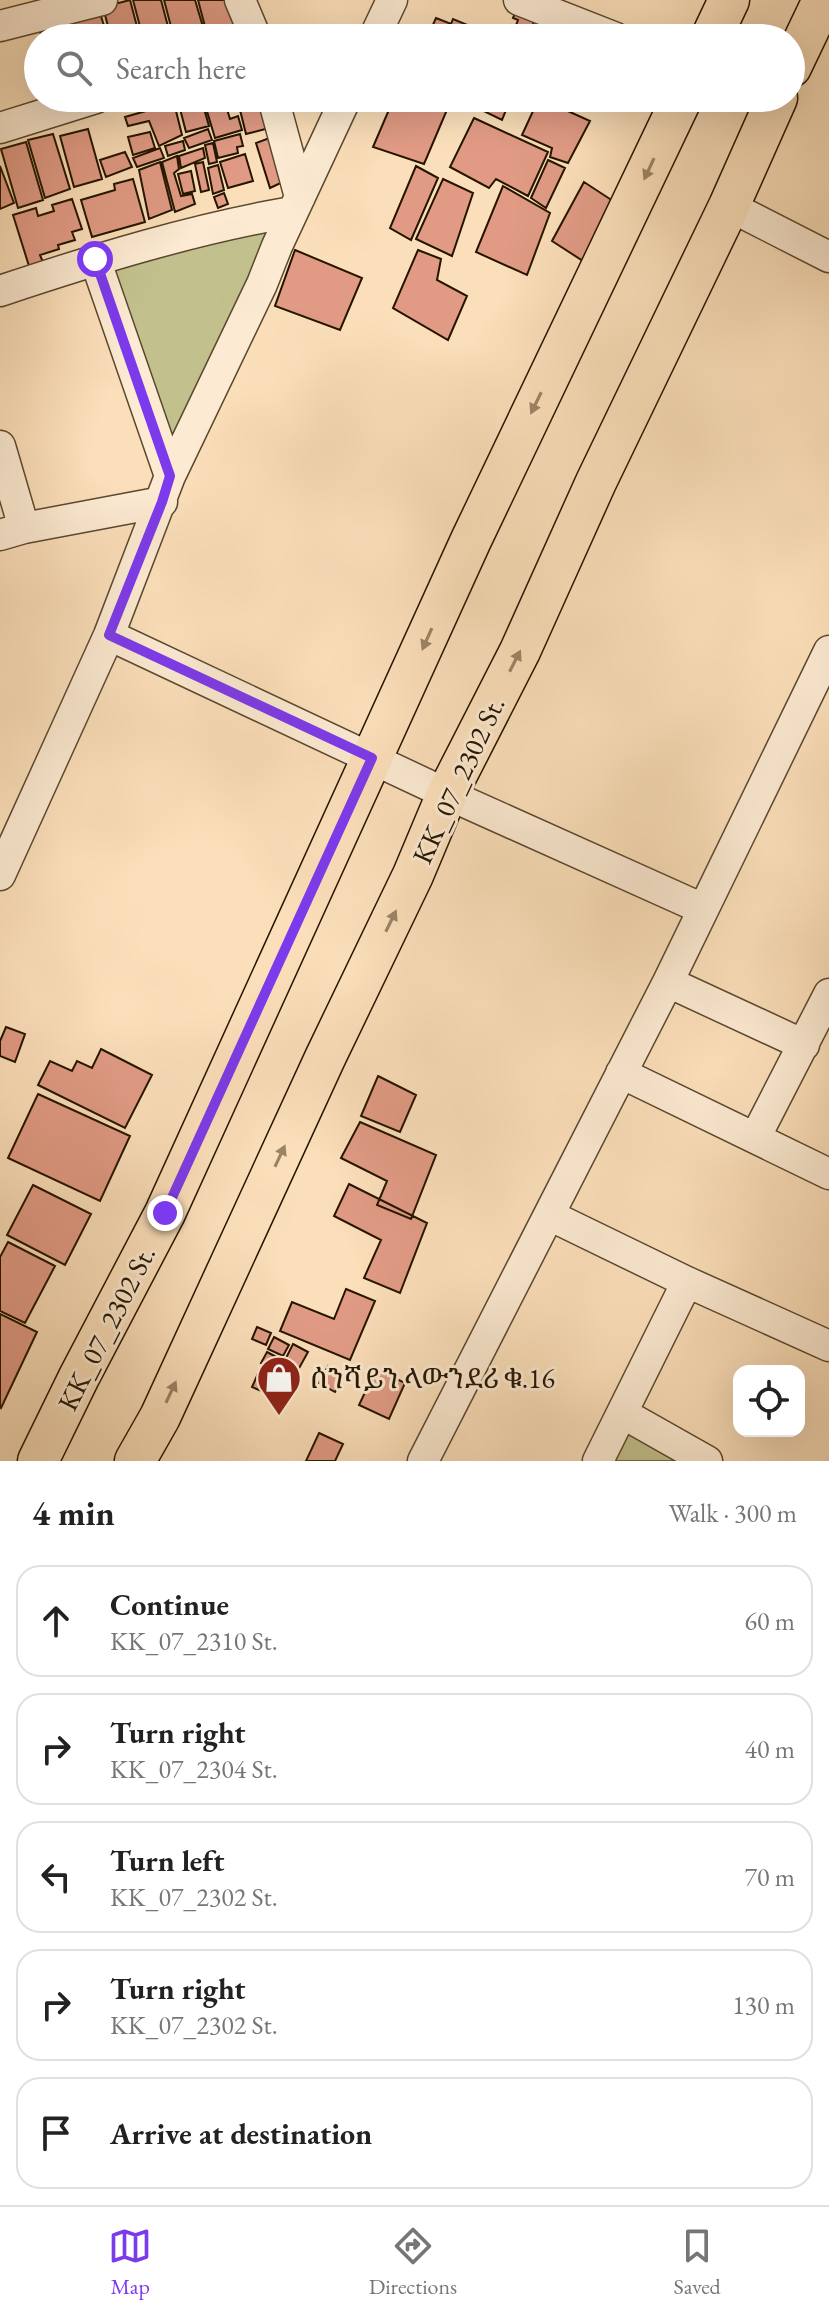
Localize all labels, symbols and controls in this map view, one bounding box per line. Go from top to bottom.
search box [24,24,805,112]
icon: search [52,46,96,90]
text: Search here [116,49,246,88]
one-way arrow [642,157,656,180]
route start [77,241,113,277]
one-way arrow [529,391,543,414]
one-way arrow [420,627,434,650]
one-way arrow [508,650,522,673]
street label: KK_07_2302 St. [404,691,512,869]
one-way arrow [384,909,398,933]
one-way arrow [273,1144,287,1168]
route end [147,1195,183,1231]
street label: KK_07_2302 St. [49,1239,163,1417]
shop icon: ሰንሻይን ላውንደሪ ቁ.16 [255,1354,303,1417]
place label: ሰንሻይን ላውንደሪ ቁ.16 [310,1360,555,1396]
map controls [733,1365,805,1437]
button: locate [733,1365,805,1437]
one-way arrow [164,1381,178,1404]
text: 4 min [32,1491,115,1535]
text: Walk · 300 m [669,1496,797,1530]
text: Continue [110,1585,229,1624]
icon: ahead [34,1599,78,1643]
text: 60 m [745,1604,795,1638]
text: KK_07_2310 St. [110,1624,278,1658]
text: Turn right [110,1713,246,1752]
icon: right [34,1727,78,1771]
text: 40 m [745,1732,795,1766]
text: KK_07_2304 St. [110,1752,278,1786]
text: Turn left [110,1841,224,1880]
icon: left [34,1855,78,1899]
text: 70 m [745,1860,795,1894]
text: KK_07_2302 St. [110,1880,278,1914]
text: Turn right [110,1969,246,2008]
icon: right [34,1983,78,2027]
text: 130 m [732,1988,795,2022]
text: KK_07_2302 St. [110,2008,278,2042]
icon: arrive [34,2111,78,2155]
text: Arrive at destination [110,2114,372,2153]
tab: Map [108,2224,152,2301]
tab: Directions [369,2224,457,2301]
tab: Saved [674,2224,721,2301]

